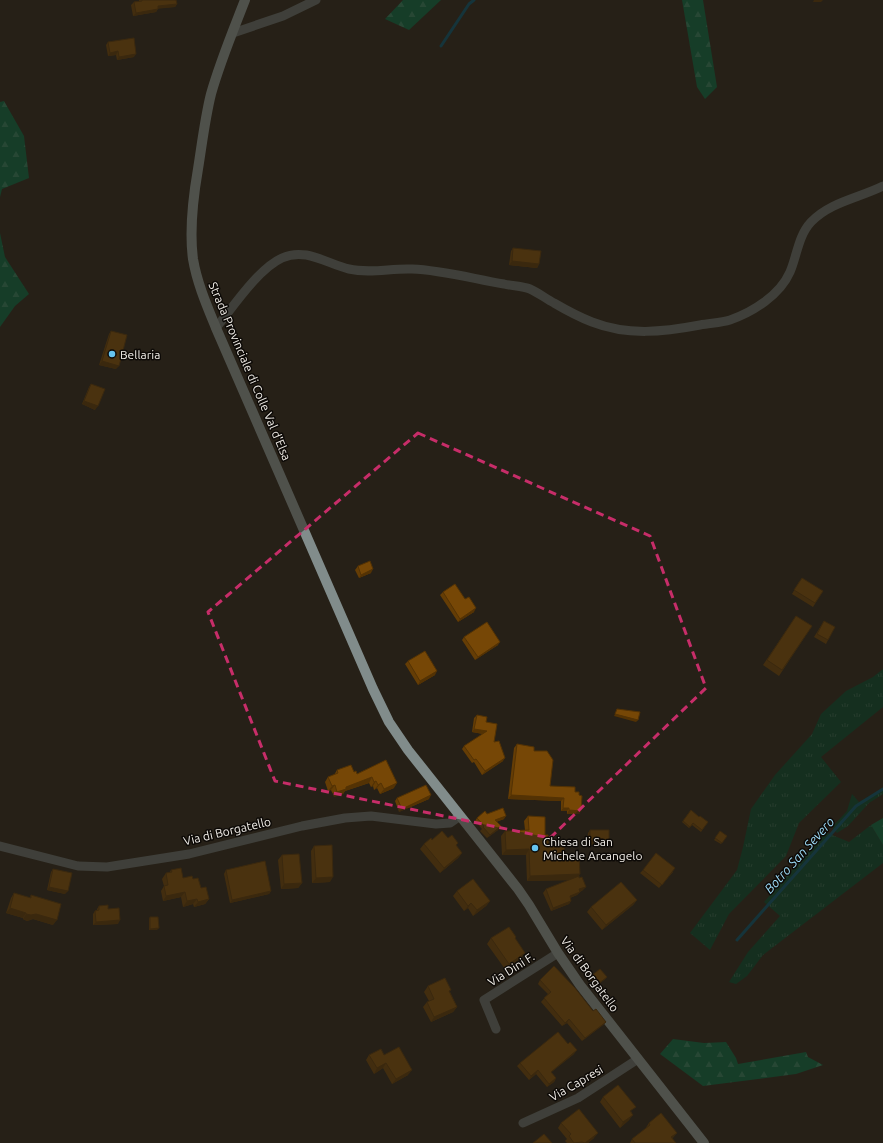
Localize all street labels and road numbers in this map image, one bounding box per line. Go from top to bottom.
street label: Strada Provinciale di Colle Val d'Elsa [206,280,294,462]
street label: Via di Borgatello [182,815,272,847]
street label: Via di Borgatello [558,934,622,1014]
street label: Via Dini F. [485,950,537,988]
street label: Via Capresi [547,1062,605,1104]

